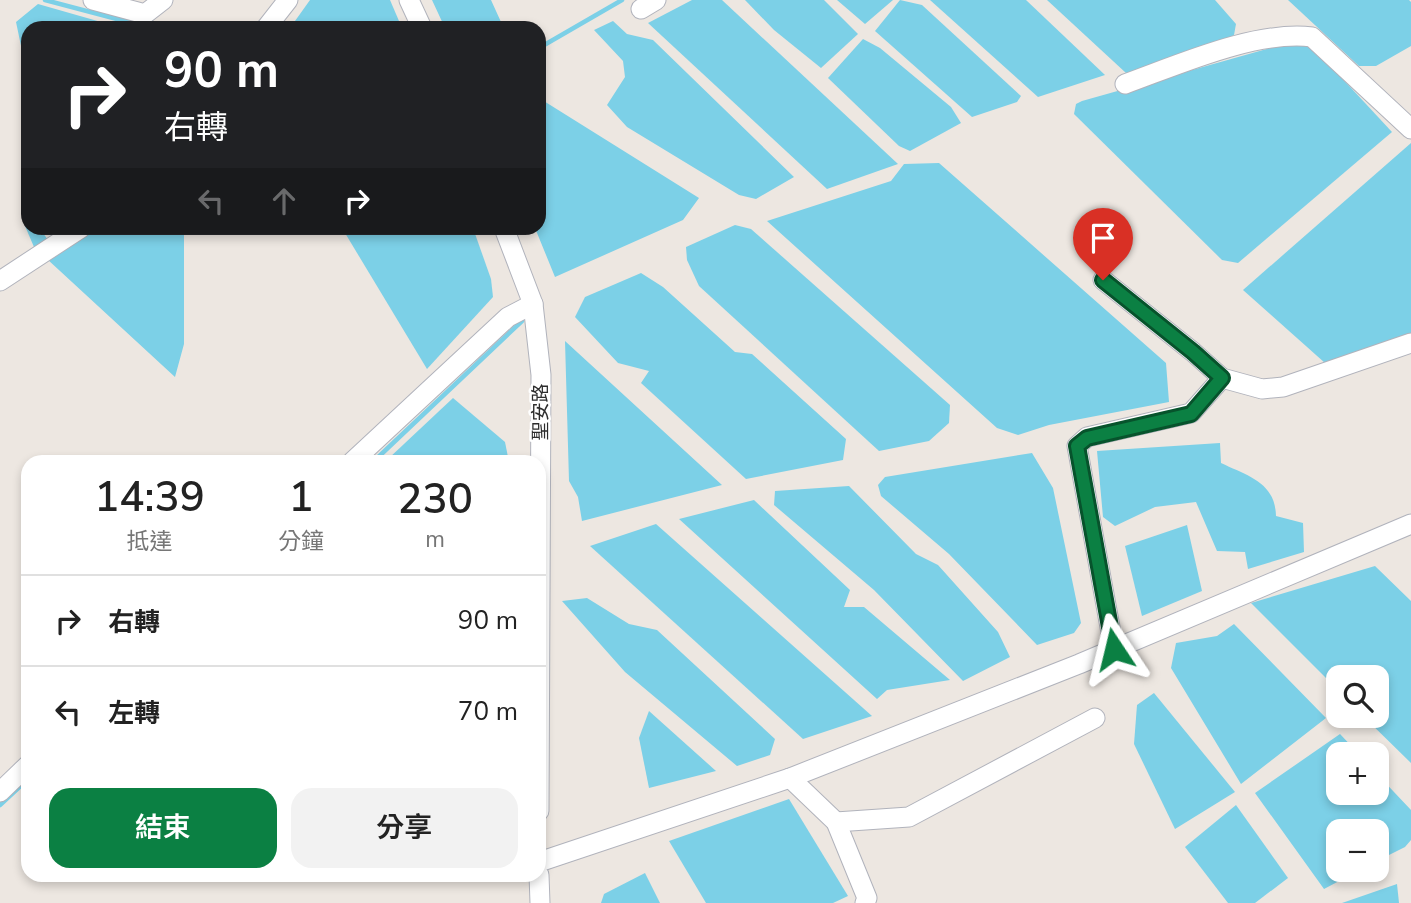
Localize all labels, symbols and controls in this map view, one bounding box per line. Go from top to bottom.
text: 90 m [164,37,279,104]
icon: right [49,49,140,140]
text: 右轉 [164,106,228,149]
icon: left [192,182,230,220]
icon: ahead [265,182,303,220]
icon: right [338,182,376,220]
pin [1073,208,1133,280]
icon: arrive [1084,219,1122,257]
street label: 聖安路 [528,383,554,441]
text: 14:39 [94,469,205,526]
text: 1 [288,469,314,526]
text: 230 [397,471,473,528]
text: m [425,524,445,555]
text: 抵達 [127,526,173,557]
text: 分鐘 [278,526,324,557]
icon: right [49,602,87,640]
text: 90 m [458,603,518,638]
text: 右轉 [108,605,160,640]
position arrow [1077,612,1151,686]
map controls [1326,665,1389,882]
button: search [1326,665,1389,728]
icon: left [49,693,87,731]
text: 70 m [458,694,518,729]
text: 左轉 [108,696,160,731]
button: + [1326,742,1389,805]
button: 結束 [49,788,277,868]
button: 分享 [291,788,518,868]
button: − [1326,819,1389,882]

